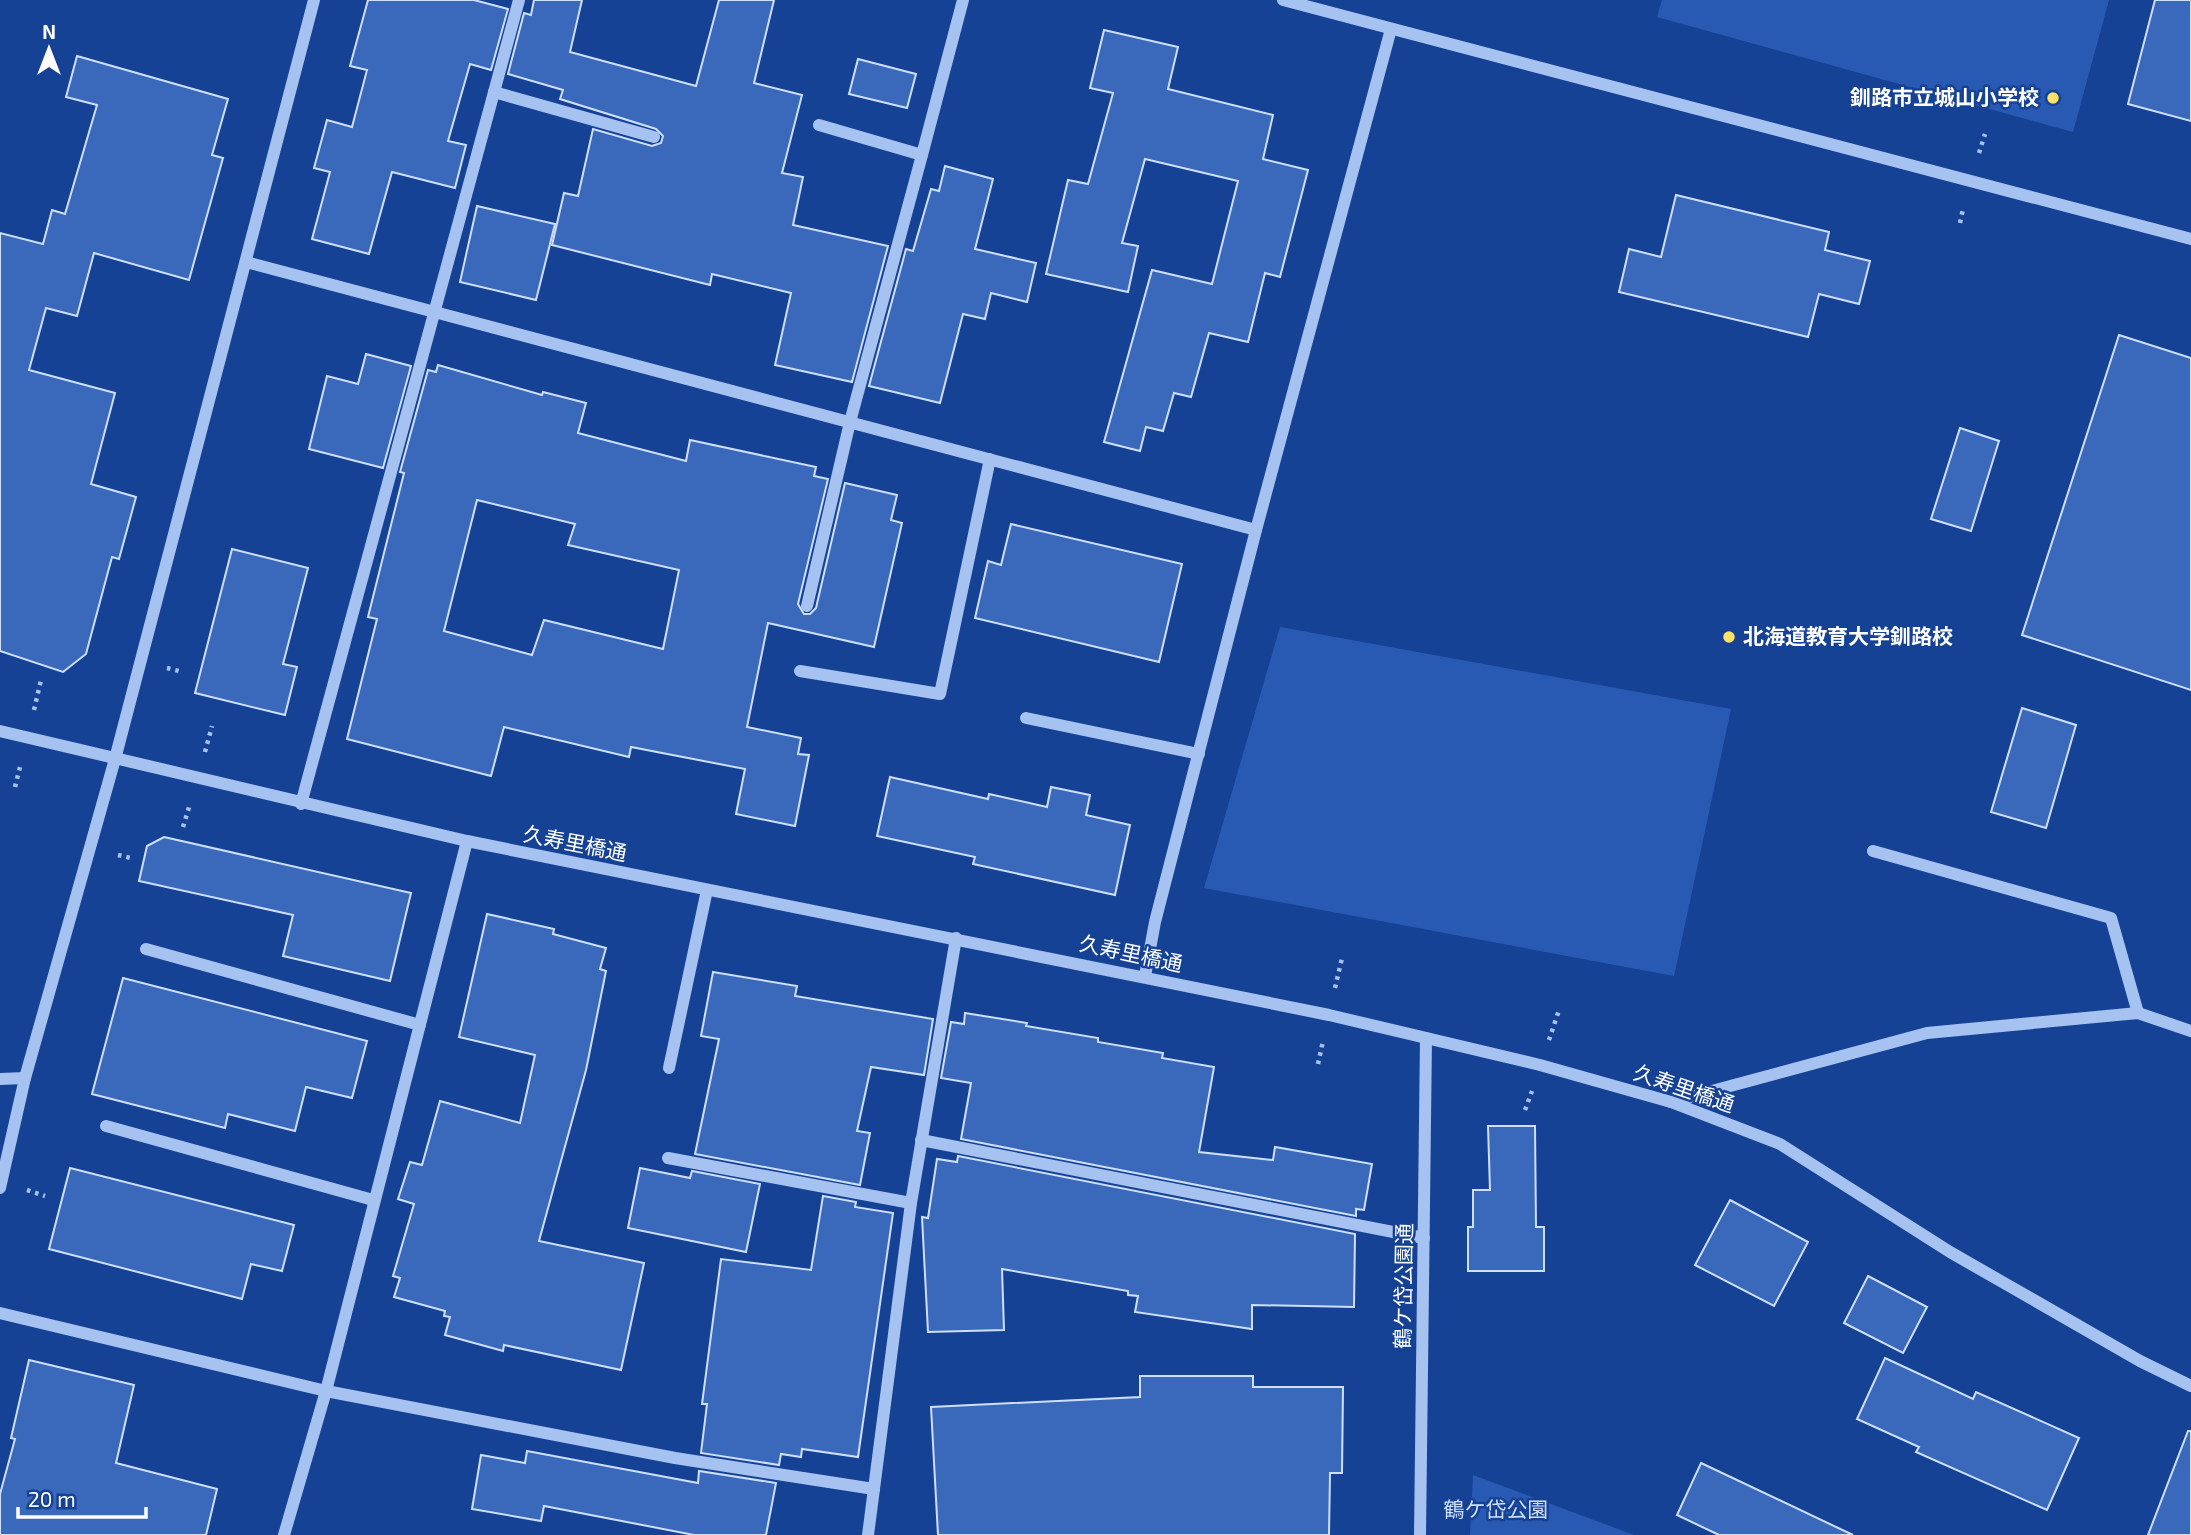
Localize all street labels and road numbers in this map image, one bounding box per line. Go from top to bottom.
street label: 久寿里橋通 [521,820,629,865]
street label: 久寿里橋通 [1077,929,1185,976]
street label: 久寿里橋通 [1631,1059,1738,1116]
street label: 鶴ケ岱公園通 [1389,1223,1416,1349]

